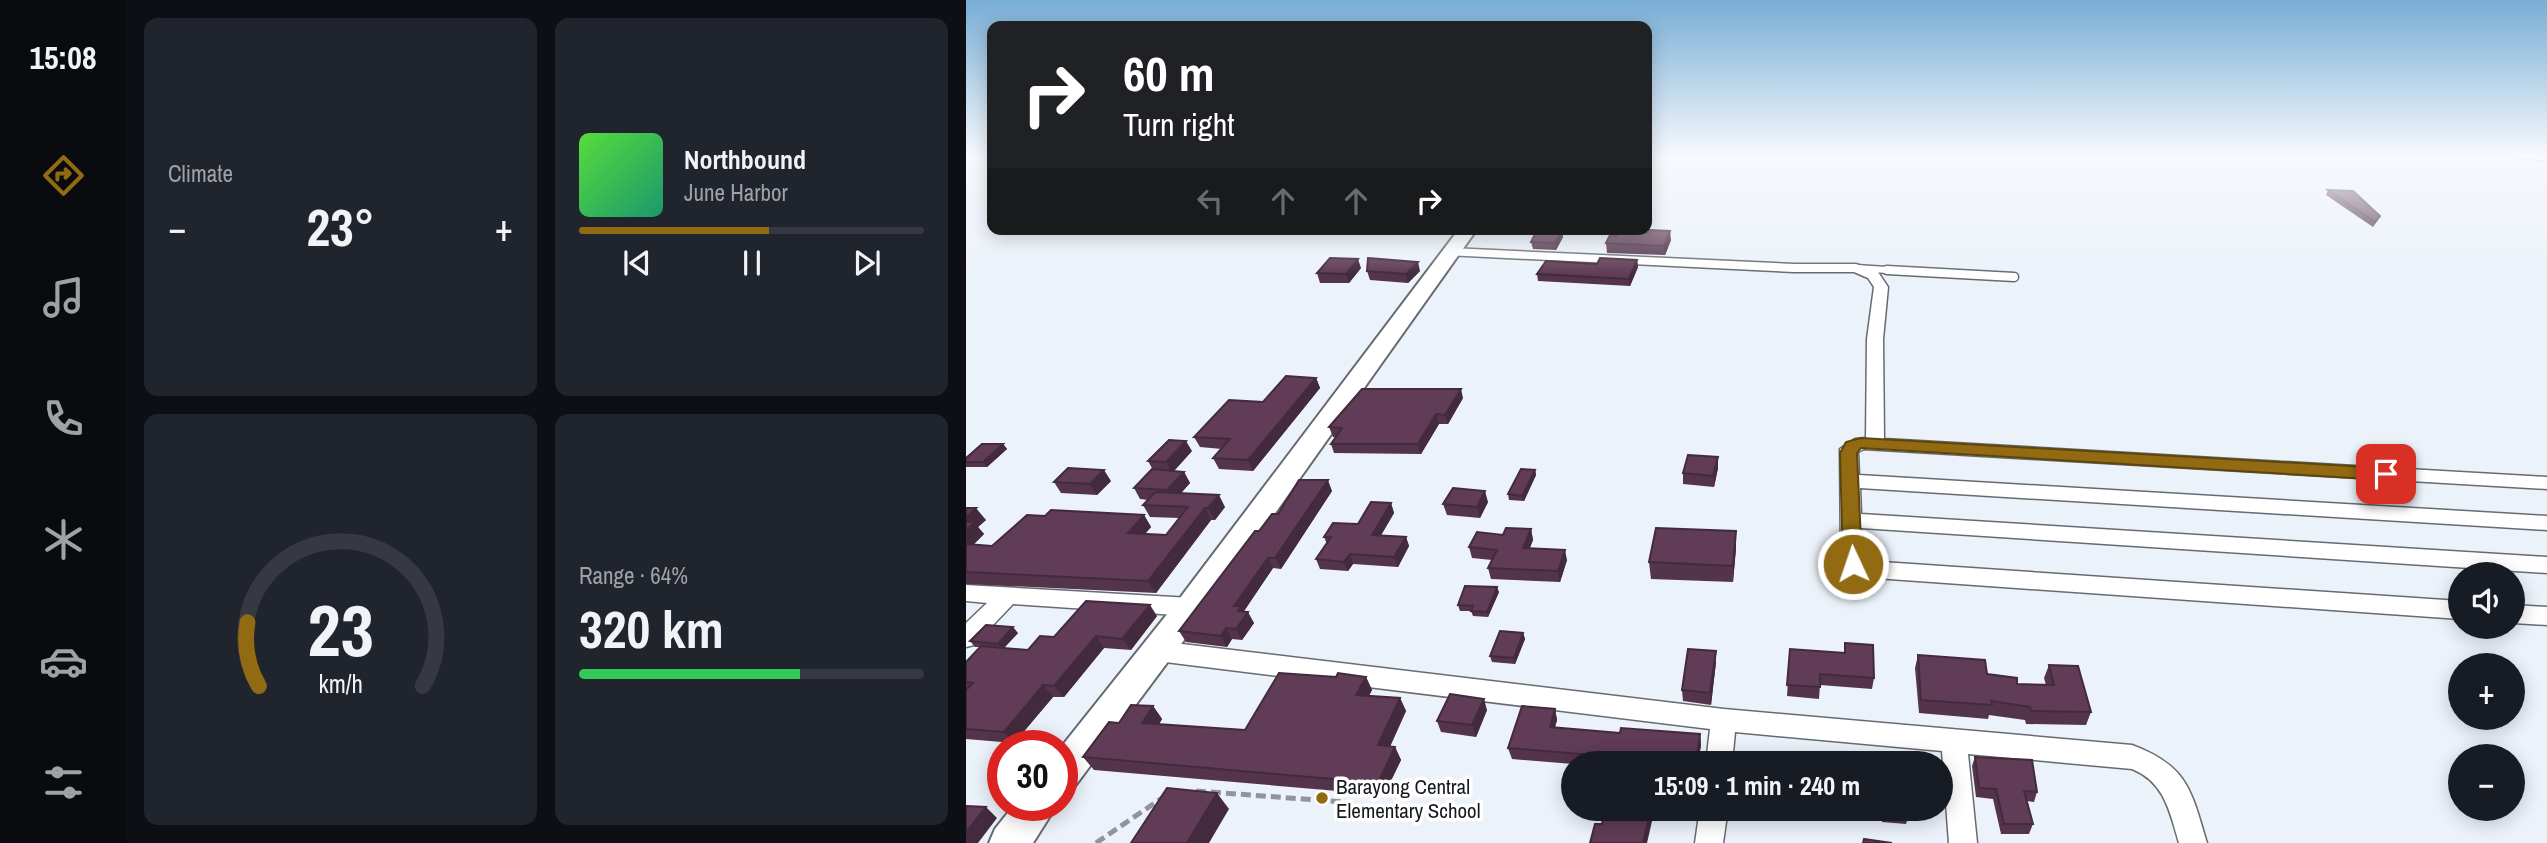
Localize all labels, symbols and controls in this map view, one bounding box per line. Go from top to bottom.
text: 15:08 [29,36,97,79]
text: 60 m [1123,40,1215,106]
icon: right [1008,49,1099,140]
text: Turn right [1123,103,1235,146]
text: Northbound [684,142,806,177]
icon: directions [39,151,88,200]
text: Climate [168,158,233,189]
text: June Harbor [684,177,788,208]
icon: left [1191,182,1229,220]
icon: ahead [1264,182,1302,220]
icon: ahead [1337,182,1375,220]
icon: right [1410,182,1448,220]
text: 23° [306,192,375,262]
text: − [168,202,186,253]
text: + [495,202,513,253]
icon: previous [618,244,656,282]
icon: pause [733,244,771,282]
icon: next [848,244,886,282]
icon: music [39,273,88,322]
icon: phone [39,394,88,443]
pin [2356,444,2416,504]
icon: arrive [2367,455,2405,493]
icon: climate [39,515,88,564]
position arrow [1816,527,1890,601]
text: Range · 64% [579,560,688,591]
map controls [2448,562,2525,821]
button: sound [2448,562,2525,639]
text: 23 [307,581,374,679]
text: 320 km [579,594,724,664]
icon: car [39,637,88,686]
button: + [2448,653,2525,730]
text: km/h [318,666,363,700]
speed limit sign: 30 [987,730,1078,821]
button: − [2448,744,2525,821]
icon: filters [39,758,88,807]
text: 15:09 · 1 min · 240 m [1654,768,1860,803]
place label: Barayong Central Elementary School [1336,772,1481,825]
marker: Barayong Central Elementary School [1314,790,1330,806]

